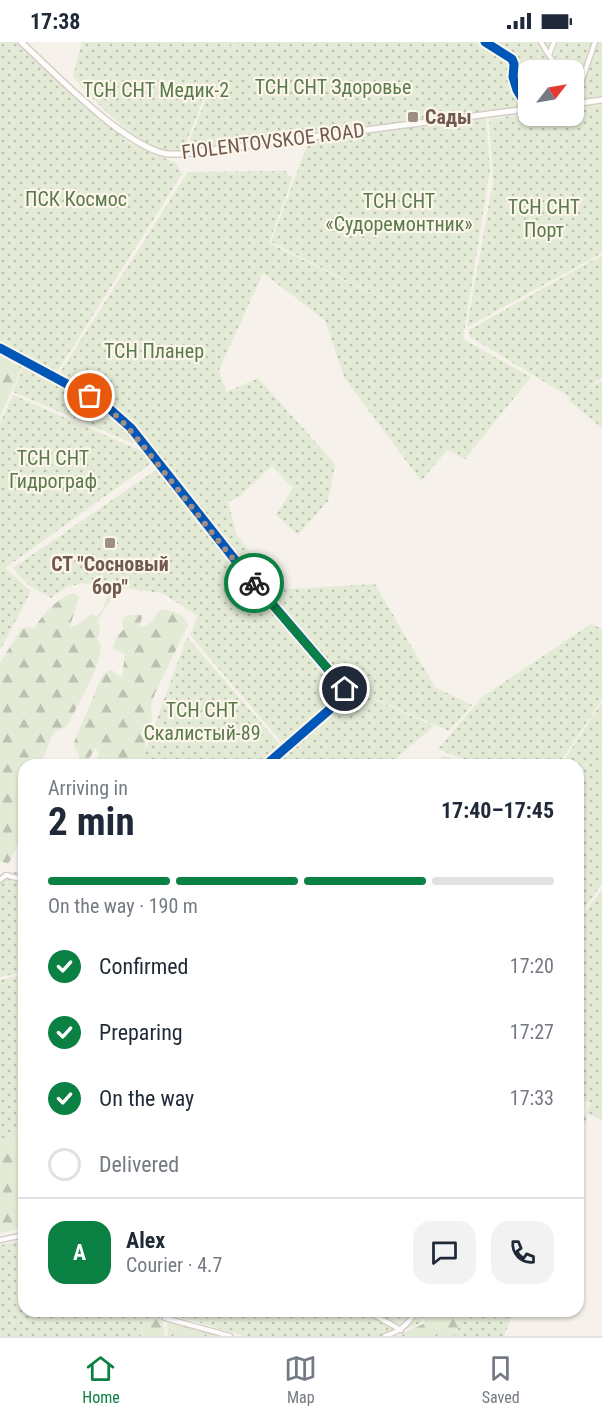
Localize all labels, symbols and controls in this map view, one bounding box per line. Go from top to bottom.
text: 17:38 [30,9,81,34]
north arrow [518,60,584,126]
map controls [518,60,584,126]
park label: ТСН СНТ Здоровье [255,75,411,99]
park label: ТСН СНТ Медик-2 [83,78,229,102]
place label: Сады [425,105,472,129]
marker: Сады [406,110,420,124]
street label: FIOLENTOVSKOE ROAD [180,118,366,164]
park label: ПСК Космос [25,187,127,211]
park label: ТСН СНТ «Судоремонтник» [325,189,473,236]
park label: ТСН СНТ Порт [508,195,580,242]
park label: ТСН Планер [104,339,204,363]
pin [64,370,115,421]
icon: bag [73,379,106,412]
park label: ТСН СНТ Гидрограф [9,446,97,493]
marker: СТ "Сосновый бор" [103,536,117,550]
place label: СТ "Сосновый бор" [51,552,169,599]
courier [224,553,284,613]
icon: bike [238,567,271,600]
pin [319,663,370,714]
icon: home [328,672,361,705]
park label: ТСН СНТ Скалистый-89 [143,698,261,745]
text: Arriving in [48,776,128,800]
text: 17:40–17:45 [441,798,554,823]
text: 2 min [48,799,135,845]
text: On the way · 190 m [48,894,198,918]
icon: check [48,950,81,983]
text: Confirmed [99,954,188,979]
text: 17:20 [510,954,554,978]
icon: check [48,1016,81,1049]
text: Preparing [99,1020,183,1045]
text: 17:27 [510,1020,554,1044]
icon: check [48,1082,81,1115]
text: On the way [99,1086,194,1111]
text: 17:33 [510,1086,554,1110]
text: Delivered [99,1152,179,1177]
button: chat [413,1221,476,1284]
button: phone [491,1221,554,1284]
text: Alex [126,1228,165,1253]
text: A [73,1240,86,1265]
text: Courier · 4.7 [126,1253,222,1277]
tab: Home [82,1352,120,1407]
tab: Map [284,1352,317,1407]
tab: Saved [482,1352,520,1407]

